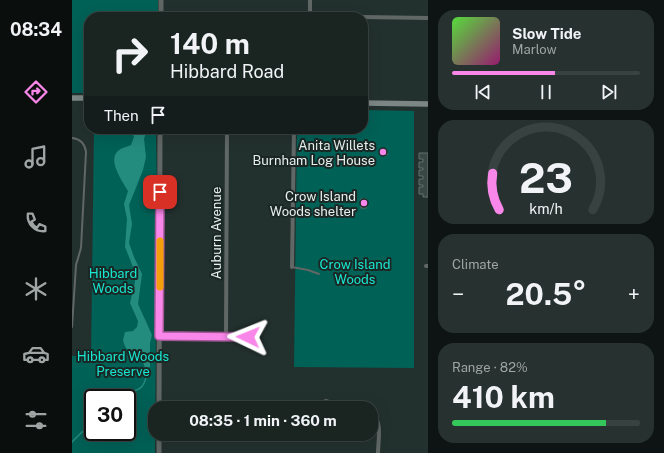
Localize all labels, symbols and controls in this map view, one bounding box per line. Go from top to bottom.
text: 08:34 [10,19,62,40]
text: Slow Tide [512,25,581,42]
text: 140 m [170,27,250,60]
icon: right [104,28,156,80]
text: Marlow [512,42,557,57]
text: Hibbard Road [170,61,284,82]
icon: directions [22,78,50,106]
icon: previous [472,81,494,103]
icon: pause [535,81,557,103]
icon: next [598,81,620,103]
icon: arrive [147,104,169,126]
text: Then [104,107,139,124]
place label: Anita Willets Burnham Log House [253,138,375,168]
icon: music [22,143,50,171]
marker: Anita Willets Burnham Log House [378,147,388,157]
text: 23 [519,152,573,201]
pin [143,175,177,209]
icon: arrive [149,181,171,203]
street label: Auburn Avenue [209,187,224,279]
place label: Crow Island Woods shelter [270,189,356,219]
marker: Crow Island Woods shelter [359,198,369,208]
text: km/h [529,199,563,216]
icon: phone [22,209,50,237]
park label: Crow Island Woods [319,257,391,287]
text: Climate [452,257,499,272]
park label: Hibbard Woods [89,266,137,296]
icon: climate [22,275,50,303]
text: 20.5° [506,276,586,312]
text: − [452,281,464,307]
text: + [628,281,640,307]
position arrow [227,316,269,358]
icon: car [22,340,50,368]
park label: Hibbard Woods Preserve [77,349,169,379]
text: Range · 82% [452,360,528,375]
text: 410 km [452,379,555,415]
speed limit sign: 30 [84,389,136,441]
icon: filters [22,406,50,434]
text: 08:35 · 1 min · 360 m [189,412,337,429]

